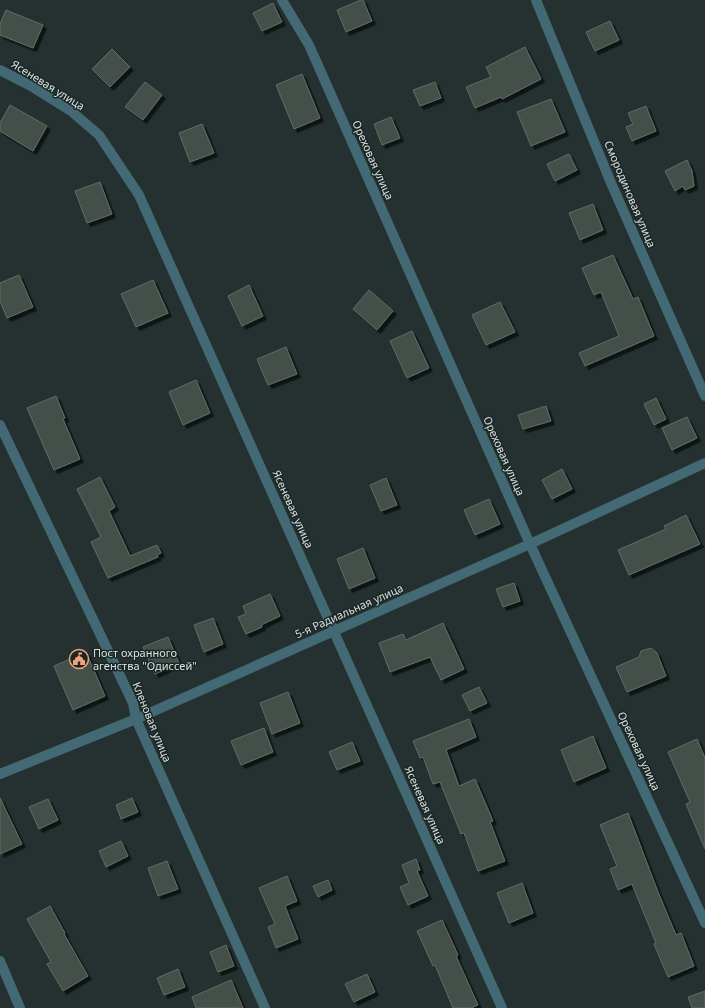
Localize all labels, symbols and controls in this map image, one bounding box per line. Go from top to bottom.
street label: Ясеневая улица [9,56,88,113]
street label: Ореховая улица [349,118,398,202]
street label: Смородиновая улица [601,138,660,250]
street label: Ореховая улица [480,414,529,498]
street label: Ясеневая улица [270,467,317,550]
street label: 5-я Радиальная улица [292,580,405,641]
place label: Пост охранного агенства "Одисcей" [93,645,197,673]
public building icon: Пост охранного агенства "Одисcей" [68,648,90,670]
street label: Кленовая улица [130,679,175,764]
street label: Ореховая улица [615,709,664,793]
street label: Ясеневая улица [402,763,449,846]

